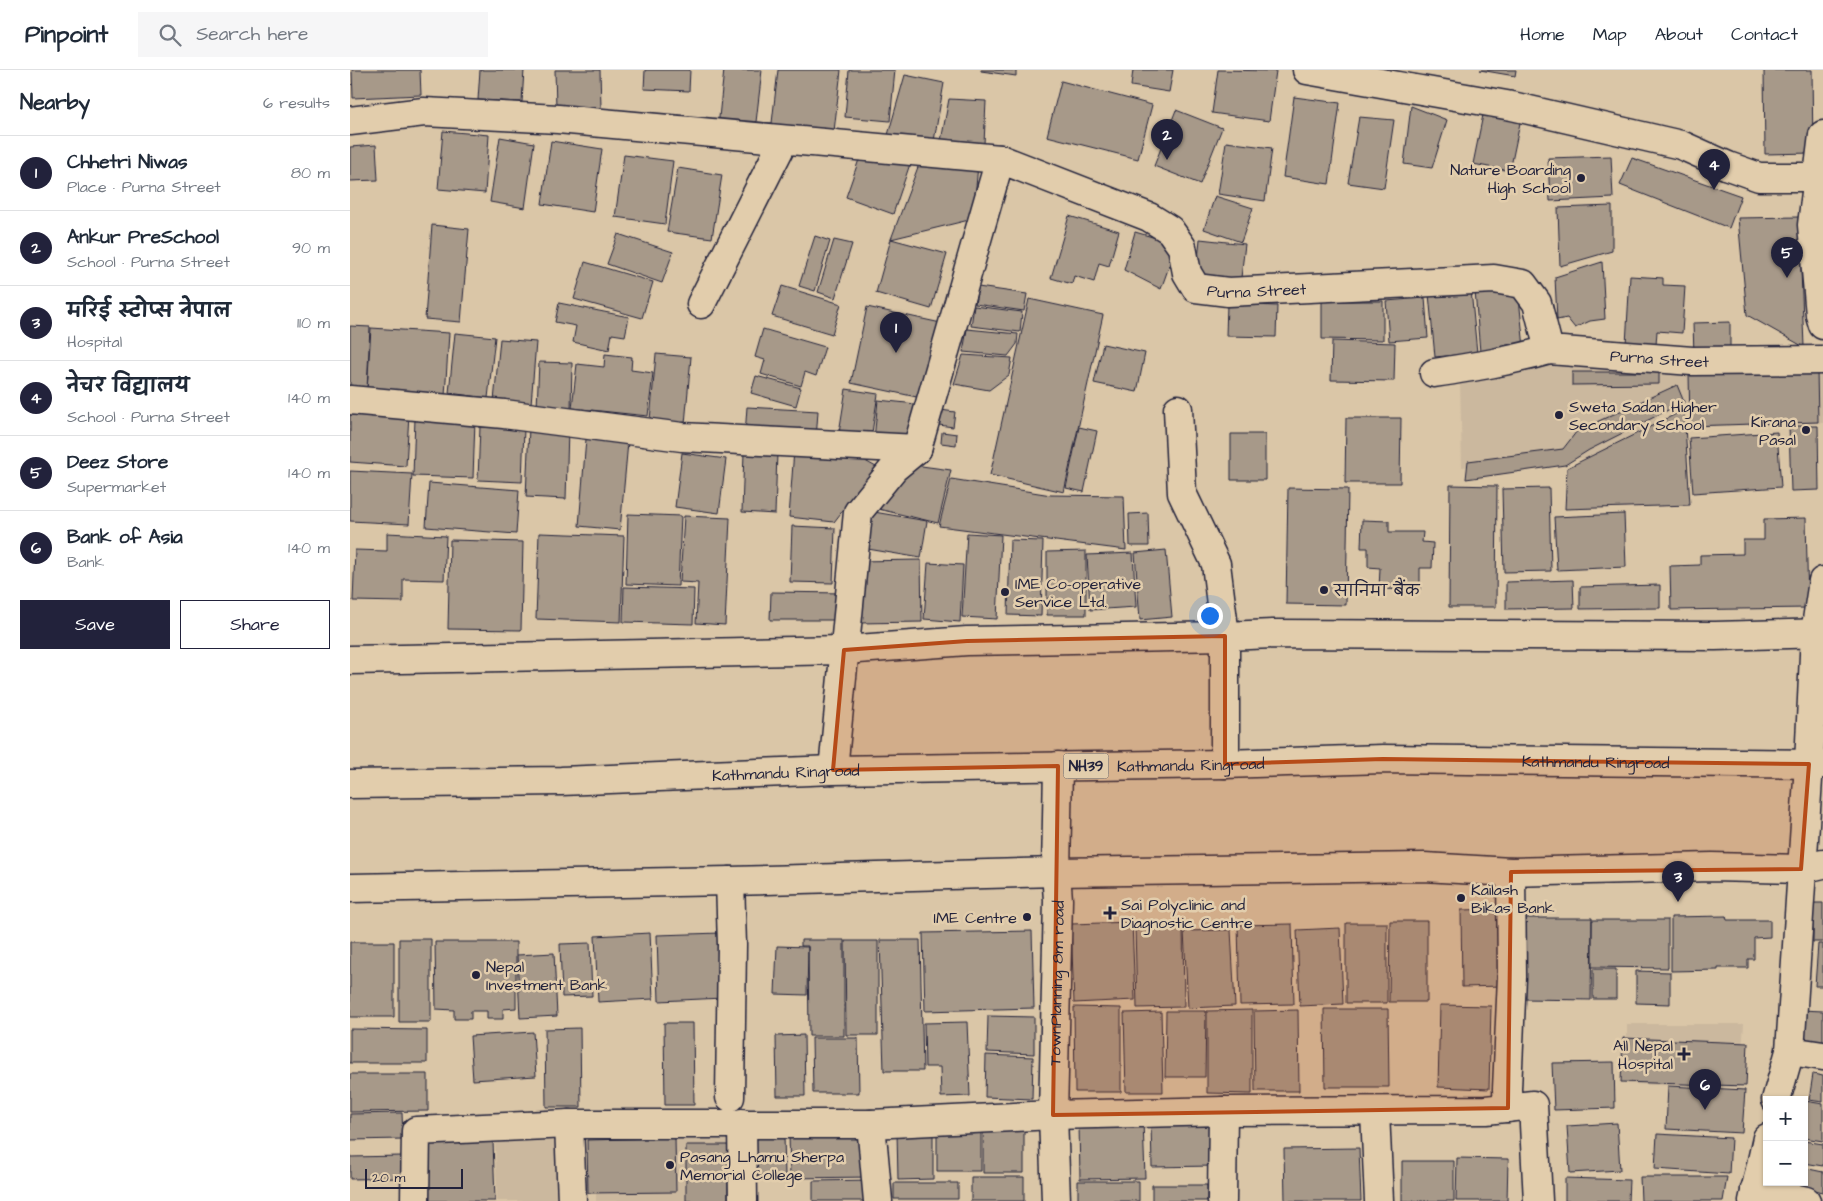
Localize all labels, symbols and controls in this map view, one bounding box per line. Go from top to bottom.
search box [138,12,488,57]
text: Pinpoint [25,18,108,52]
icon: search [156,21,184,49]
text: Search here [196,21,308,48]
text: Home [1520,22,1565,47]
text: Map [1593,22,1627,47]
text: About [1655,22,1703,47]
text: Contact [1731,22,1798,47]
text: Nearby [20,88,90,117]
text: 6 results [263,92,330,114]
pin: 2 [1151,119,1183,160]
text: Chhetri Niwas [67,149,188,176]
pin: 4 [1698,149,1730,190]
place label: Nature Boarding High School [1450,159,1571,200]
text: 1 [35,162,37,184]
text: 80 m [291,162,330,184]
marker: Nature Boarding High School [1575,172,1587,184]
text: Place · Purna Street [67,176,221,198]
text: Ankur PreSchool [67,224,219,251]
text: 2 [31,237,41,259]
text: 90 m [292,237,330,259]
pin: 5 [1771,237,1803,278]
text: School · Purna Street [67,251,230,273]
street label: Purna Street [1206,278,1307,304]
text: मरिई स्टोप्स नेपाल [67,298,231,325]
text: 3 [32,312,40,334]
text: 110 m [297,312,330,334]
pin: 1 [880,312,912,353]
text: Hospital [67,331,122,353]
street label: Purna Street [1609,345,1710,373]
text: नेचर विद्यालय [67,373,189,400]
text: 4 [31,387,41,409]
text: 140 m [288,387,330,409]
place label: Sweta Sadan Higher Secondary School [1569,396,1717,437]
text: School · Purna Street [67,406,230,428]
marker: Sweta Sadan Higher Secondary School [1553,409,1565,421]
place label: Kirana Pasal [1751,411,1796,451]
marker: Kirana Pasal [1800,424,1812,436]
text: Deez Store [67,449,168,476]
text: 5 [30,462,42,484]
text: 140 m [288,462,330,484]
text: Supermarket [67,476,166,498]
text: Bank of Asia [67,524,183,551]
text: 6 [31,537,41,559]
text: 140 m [288,537,330,559]
text: Bank [67,551,104,573]
place label: IME Co-operative Service Ltd. [1015,573,1142,613]
place label: सानिमा बैंक [1333,577,1421,602]
marker: सानिमा बैंक [1318,584,1330,596]
marker: IME Co-operative Service Ltd. [999,586,1011,598]
button: Save [20,600,170,649]
button: Share [180,600,330,649]
your location [1197,603,1223,629]
street label: Kathmandu Ringroad [1522,751,1670,775]
street label: Kathmandu Ringroad [1117,753,1265,778]
road number: NH39 [1064,754,1108,778]
street label: Kathmandu Ringroad [712,760,860,787]
pin: 3 [1662,861,1694,902]
place label: Kailash Bikas Bank [1471,879,1555,919]
marker: Kailash Bikas Bank [1455,892,1467,904]
place label: Sai Polyclinic and Diagnostic Centre [1121,894,1253,935]
street label: TownPlanning 8m road [1044,900,1070,1066]
marker: Sai Polyclinic and Diagnostic Centre [1103,906,1117,920]
place label: IME Centre [934,907,1017,929]
marker: IME Centre [1021,911,1033,923]
place label: Nepal Investment Bank [486,956,607,996]
marker: Nepal Investment Bank [470,969,482,981]
place label: All Nepal Hospital [1613,1035,1673,1075]
marker: All Nepal Hospital [1677,1047,1691,1061]
pin: 6 [1689,1069,1721,1110]
map controls [1763,1096,1808,1186]
button: + [1763,1096,1808,1141]
button: − [1763,1141,1808,1186]
place label: Pasang Lhamu Sherpa Memorial College [680,1146,844,1187]
marker: Pasang Lhamu Sherpa Memorial College [664,1159,676,1171]
scale bar [365,1166,462,1189]
text: 20 m [372,1168,405,1188]

